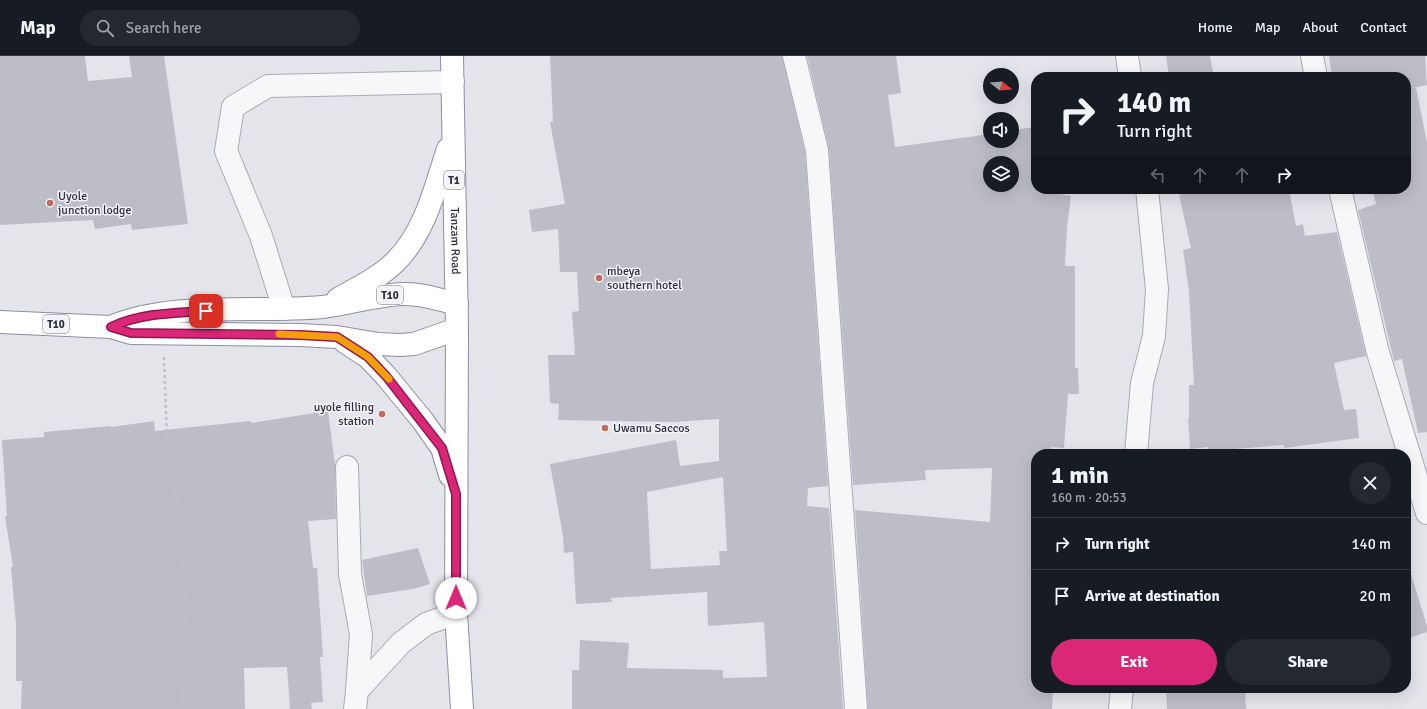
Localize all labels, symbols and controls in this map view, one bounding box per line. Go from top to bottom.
search box [80,10,360,46]
text: Map [20,16,56,40]
icon: search [94,17,116,39]
text: Search here [126,19,201,37]
text: Home [1198,19,1233,36]
text: Map [1255,19,1280,36]
text: About [1302,19,1338,36]
text: Contact [1360,19,1407,36]
north arrow [983,68,1019,104]
map controls [983,68,1019,192]
text: 140 m [1117,86,1191,120]
icon: right [1051,88,1103,140]
button: sound [983,112,1019,148]
text: Turn right [1117,120,1192,142]
button: layers [983,156,1019,192]
icon: left [1147,164,1169,186]
icon: ahead [1189,164,1211,186]
icon: ahead [1231,164,1253,186]
icon: right [1273,164,1295,186]
road number: T1 [444,171,464,189]
place label: Uyole junction lodge [58,189,131,218]
marker: Uyole junction lodge [45,198,55,208]
street label: Tanzam Road [447,207,463,275]
place label: mbeya southern hotel [607,264,682,293]
marker: mbeya southern hotel [594,273,604,283]
road number: T10 [377,286,403,304]
pin [189,294,223,328]
icon: arrive [195,300,217,322]
road number: T10 [43,315,69,333]
place label: uyole filling station [314,400,374,429]
marker: uyole filling station [377,409,387,419]
place label: Uwamu Saccos [613,421,690,436]
marker: Uwamu Saccos [600,423,610,433]
text: 1 min [1051,460,1109,490]
button: close [1349,462,1391,504]
text: 160 m · 20:53 [1051,490,1127,506]
icon: right [1051,533,1073,555]
text: Turn right [1085,535,1150,553]
text: 140 m [1351,535,1391,553]
position arrow [435,577,477,619]
icon: arrive [1051,585,1073,607]
text: Arrive at destination [1085,587,1220,605]
text: 20 m [1360,587,1391,605]
button: Exit [1051,639,1217,685]
button: Share [1225,639,1391,685]

